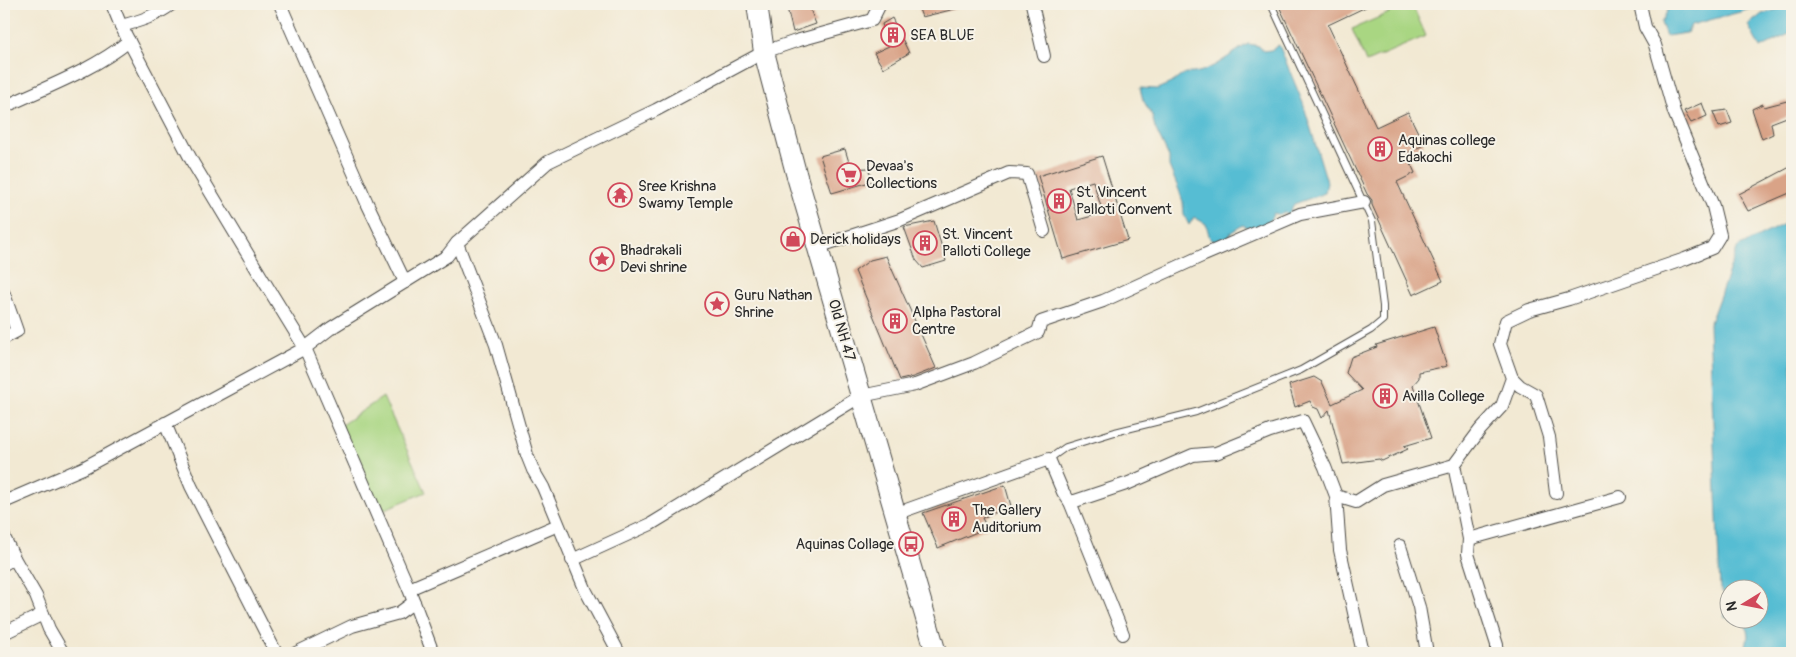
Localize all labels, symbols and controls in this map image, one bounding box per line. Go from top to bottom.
building icon: SEA BLUE [880,22,906,48]
place label: SEA BLUE [910,26,974,45]
place label: Aquinas college Edakochi [1398,131,1496,167]
building icon: Aquinas college Edakochi [1367,136,1393,162]
place label: Devaa's Collections [866,157,937,193]
supermarket icon: Devaa's Collections [836,162,862,188]
place label: Sree Krishna Swamy Temple [638,177,733,213]
temple icon: Sree Krishna Swamy Temple [607,182,633,208]
place label: St. Vincent Palloti Convent [1076,183,1173,219]
building icon: St. Vincent Palloti Convent [1046,188,1072,214]
place label: St. Vincent Palloti College [942,225,1031,261]
shop icon: Derick holidays [780,226,806,252]
place label: Derick holidays [810,230,901,249]
building icon: St. Vincent Palloti College [912,230,938,256]
place label: Bhadrakali Devi shrine [620,241,688,277]
place icon: Bhadrakali Devi shrine [589,246,615,272]
place label: Guru Nathan Shrine [734,286,812,322]
place icon: Guru Nathan Shrine [704,291,730,317]
street label: Old NH 47 [824,297,859,363]
place label: Alpha Pastoral Centre [912,303,1001,339]
building icon: Alpha Pastoral Centre [882,308,908,334]
building icon: Avilla College [1372,383,1398,409]
place label: Avilla College [1402,387,1485,406]
place label: The Gallery Auditorium [972,501,1042,537]
building icon: The Gallery Auditorium [941,506,967,532]
bus stop icon: Aquinas Collage [898,531,924,557]
place label: Aquinas Collage [795,535,895,554]
north arrow [1718,580,1768,630]
text: N [1722,600,1741,612]

